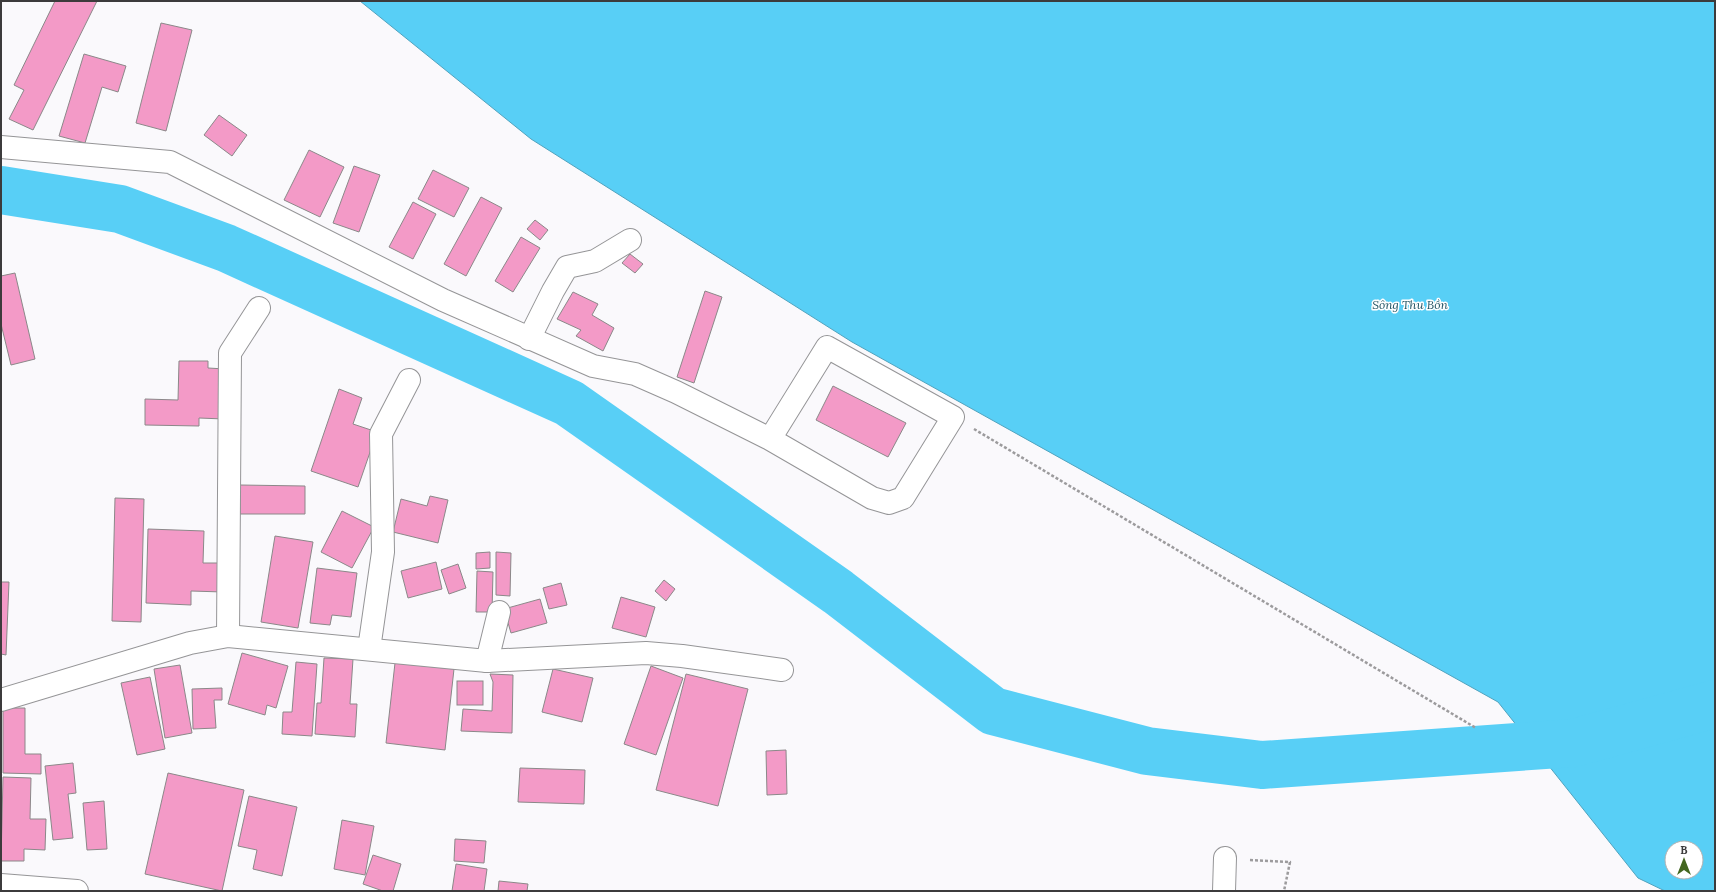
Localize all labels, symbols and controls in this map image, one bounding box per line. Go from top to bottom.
water label: Sông Thu Bồn [1372,297,1448,312]
north arrow [1664,840,1704,880]
text: B [1680,843,1688,857]

